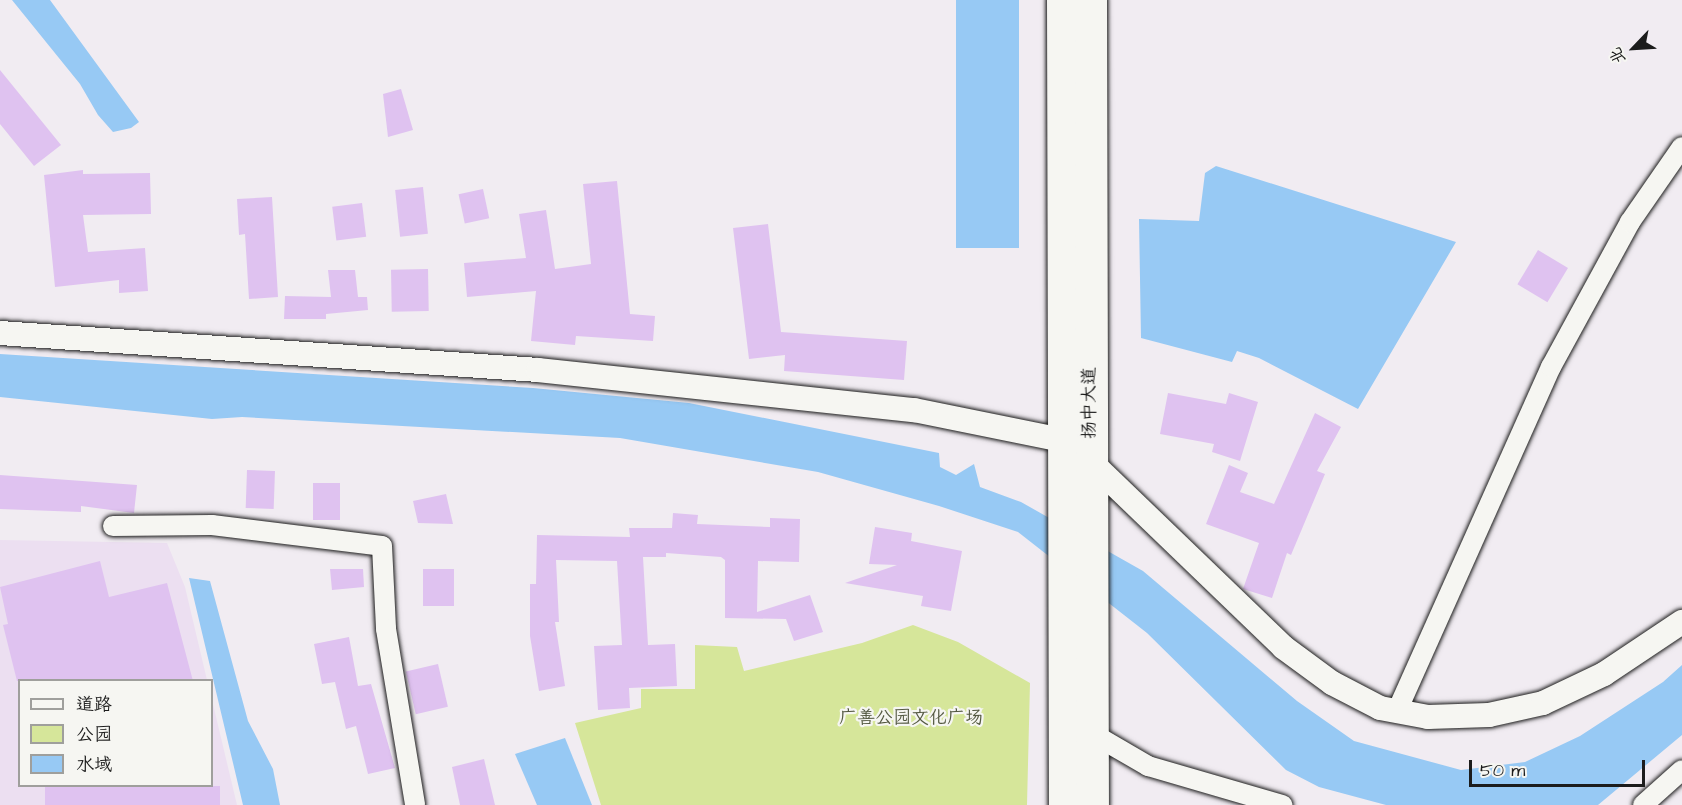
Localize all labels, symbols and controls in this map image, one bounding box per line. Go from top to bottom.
north arrow [1604,18,1664,78]
text: 北 [1604,44,1631,68]
street label: 扬中大道 [1079,367,1101,439]
legend [18,679,213,787]
text: 道路 [76,692,112,717]
park label: 广善公园文化广场 [839,707,983,729]
text: 公园 [76,722,112,747]
scale bar [1472,748,1648,786]
text: 水域 [76,752,112,777]
text: 50 m [1480,758,1525,783]

